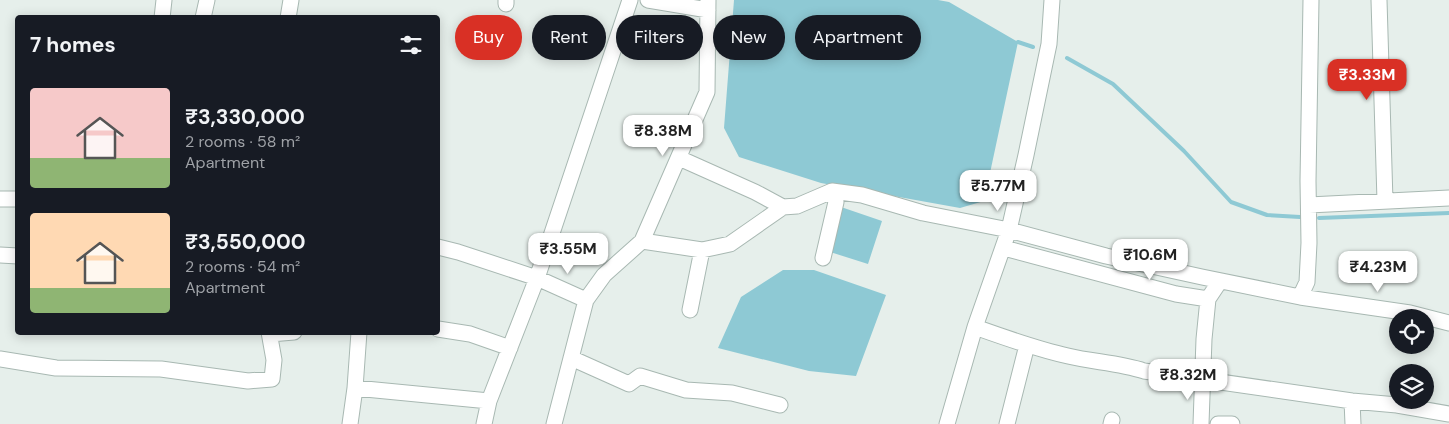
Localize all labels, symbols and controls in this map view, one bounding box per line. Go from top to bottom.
chip: Buy [455,15,522,60]
chip: Rent [532,15,606,60]
chip: Filters [616,15,703,60]
chip: New [713,15,785,60]
chip: Apartment [795,15,921,60]
text: 7 homes [30,31,116,59]
icon: filters [397,31,425,59]
pin: ₹3.33M [1326,58,1408,101]
text: ₹3.33M [1339,64,1396,85]
text: ₹3,330,000 [185,103,305,131]
icon: home [70,108,130,168]
pin: ₹8.38M [622,114,704,157]
text: ₹8.38M [634,120,692,141]
text: 2 rooms · 58 m² [185,131,300,152]
text: Apartment [185,152,265,173]
pin: ₹5.77M [957,170,1039,212]
text: ₹5.77M [971,175,1025,196]
text: ₹3,550,000 [185,228,306,256]
pin: ₹3.55M [527,232,609,275]
icon: home [70,233,130,293]
text: ₹3.55M [539,238,597,259]
pin: ₹10.6M [1109,238,1191,281]
text: ₹10.6M [1123,244,1177,265]
pin: ₹4.23M [1337,250,1419,293]
text: 2 rooms · 54 m² [185,256,300,277]
text: ₹4.23M [1349,256,1407,277]
text: Apartment [185,277,265,298]
map controls [1389,309,1434,409]
button: locate [1389,309,1434,354]
pin: ₹8.32M [1147,358,1229,401]
text: ₹8.32M [1159,364,1217,385]
button: layers [1389,364,1434,409]

